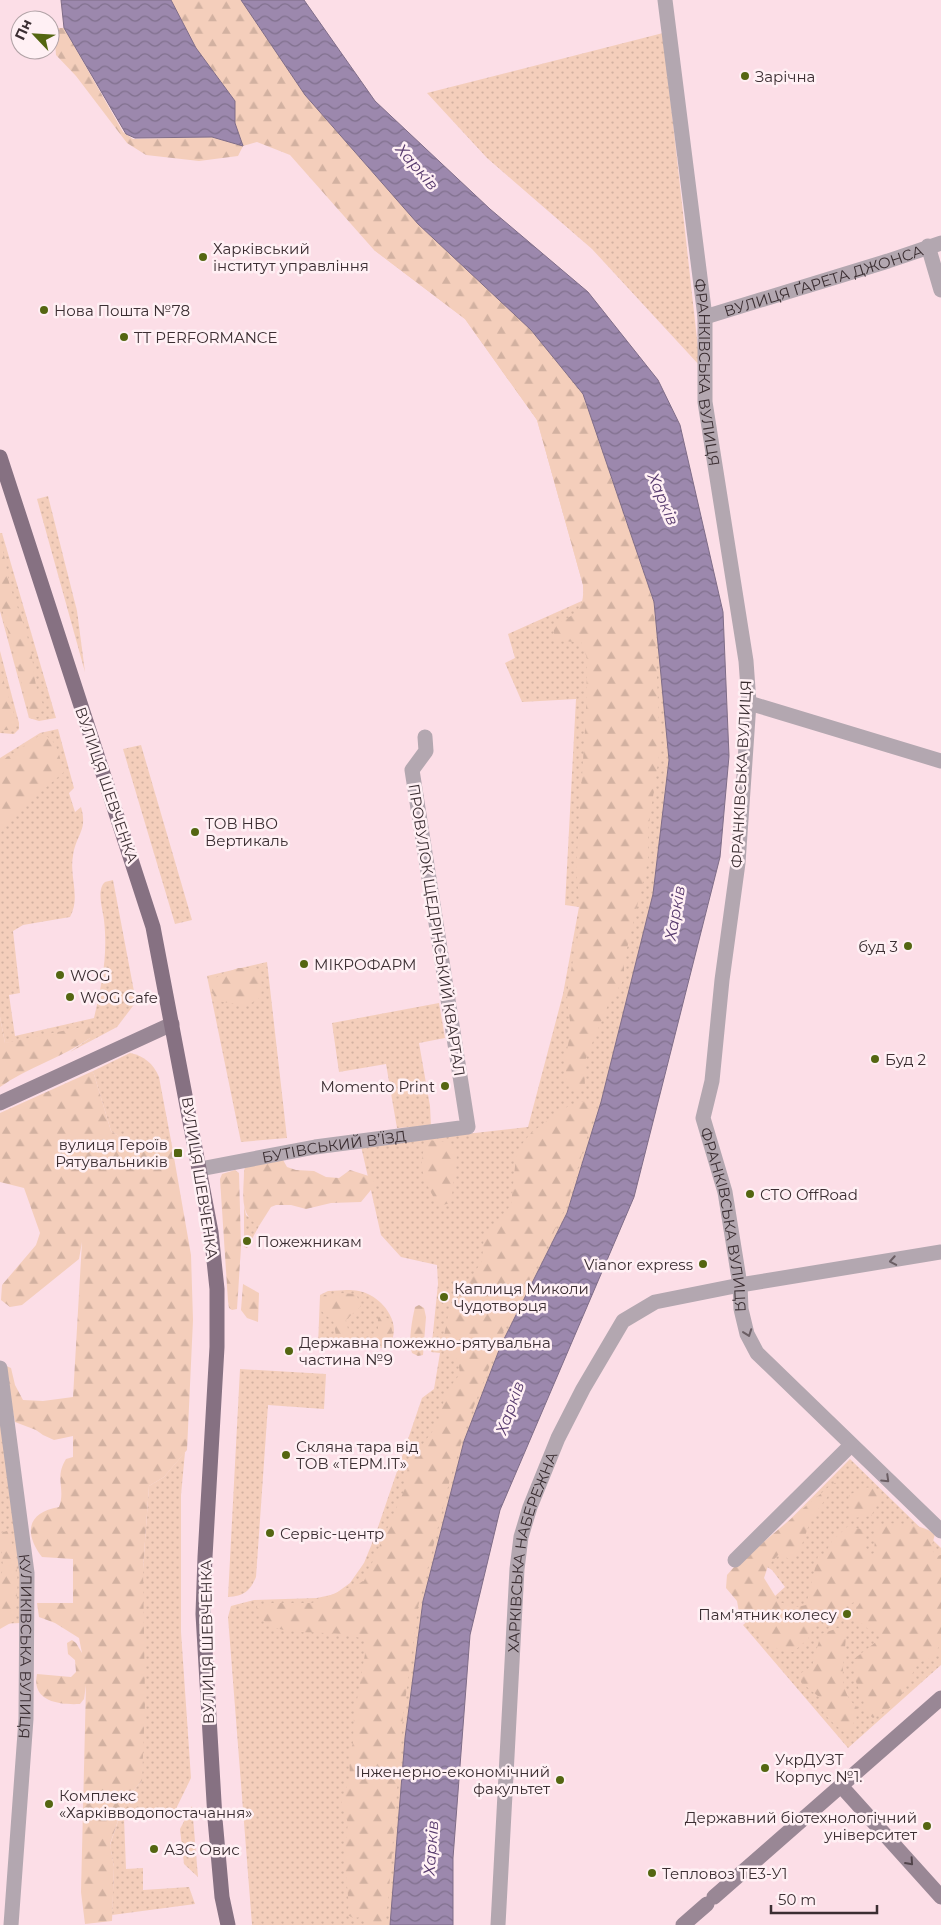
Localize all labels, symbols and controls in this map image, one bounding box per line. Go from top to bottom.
north arrow [10,10,60,60]
text: Пн [11,16,36,43]
place label: Зарічна [755,67,815,86]
marker: Зарічна [739,70,751,82]
water label: Харків [391,139,442,194]
place label: Харківський інститут управління [213,239,369,275]
street label: ВУЛИЦЯ ҐАРЕТА ДЖОНСА [722,240,926,320]
marker: Харківський інститут управління [197,251,209,263]
street label: ФРАНКІВСЬКА ВУЛИЦЯ [691,277,725,467]
place label: Нова Пошта №78 [54,301,190,320]
marker: Нова Пошта №78 [38,304,50,316]
place label: TT PERFORMANCE [134,328,278,347]
marker: TT PERFORMANCE [118,331,130,343]
water label: Харків [643,469,683,528]
street label: ФРАНКІВСЬКА ВУЛИЦЯ [727,679,755,869]
street label: ВУЛИЦЯ ШЕВЧЕНКА [71,704,143,866]
street label: ПРОВУЛОК ЩЕДРІНСЬКИЙ КВАРТАЛ [404,782,470,1078]
place label: ТОВ НВО Вертикаль [205,814,288,850]
marker: ТОВ НВО Вертикаль [189,826,201,838]
water label: Харків [661,884,689,943]
place label: буд 3 [858,937,898,956]
marker: буд 3 [902,940,914,952]
place label: МІКРОФАРМ [314,955,416,974]
marker: МІКРОФАРМ [298,958,310,970]
place label: WOG [70,966,111,985]
marker: WOG [54,969,66,981]
place label: WOG Cafe [80,988,158,1007]
marker: WOG Cafe [64,991,76,1003]
place label: Буд 2 [885,1050,926,1069]
marker: Буд 2 [869,1053,881,1065]
place label: Momento Print [320,1077,435,1096]
marker: Momento Print [439,1080,451,1092]
street label: ВУЛИЦЯ ШЕВЧЕНКА [178,1096,222,1260]
street label: ФРАНКІВСЬКА ВУЛИЦЯ [697,1125,751,1312]
street label: БУТІВСЬКИЙ В’ЇЗД [260,1126,407,1166]
place label: вулиця Героїв Рятувальників [55,1135,168,1171]
marker: вулиця Героїв Рятувальників [172,1147,184,1159]
place label: СТО OffRoad [760,1185,858,1204]
marker: СТО OffRoad [744,1188,756,1200]
place label: Пожежникам [257,1232,362,1251]
marker: Пожежникам [241,1235,253,1247]
place label: Vianor express [584,1255,693,1274]
one-way arrow [889,1255,897,1265]
marker: Vianor express [697,1258,709,1270]
place label: Каплиця Миколи Чудотворця [454,1279,589,1315]
marker: Каплиця Миколи Чудотворця [438,1291,450,1303]
one-way arrow [742,1328,752,1336]
place label: Державна пожежно-рятувальна частина №9 [299,1333,551,1369]
marker: Державна пожежно-рятувальна частина №9 [283,1345,295,1357]
water label: Харків [491,1379,528,1438]
place label: Скляна тара від ТОВ «ТЕРМ.ІТ» [296,1437,419,1473]
marker: Скляна тара від ТОВ «ТЕРМ.ІТ» [280,1449,292,1461]
street label: ХАРКІВСЬКА НАБЕРЕЖНА [503,1449,561,1653]
one-way arrow [880,1473,889,1482]
place label: Сервіс-центр [280,1524,384,1543]
marker: Сервіс-центр [264,1527,276,1539]
street label: КУЛИКІВСЬКА ВУЛИЦЯ [15,1552,37,1740]
street label: ВУЛИЦЯ ШЕВЧЕНКА [196,1560,218,1724]
place label: Пам'ятник колесу [698,1605,838,1624]
marker: Пам'ятник колесу [841,1608,853,1620]
place label: УкрДУЗТ Корпус №1. [775,1750,863,1786]
place label: Інженерно-економічний факультет [356,1762,551,1798]
marker: УкрДУЗТ Корпус №1. [759,1762,771,1774]
marker: Інженерно-економічний факультет [554,1774,566,1786]
place label: Комплекс «Харківводопостачання» [59,1786,253,1822]
marker: Комплекс «Харківводопостачання» [43,1798,55,1810]
place label: Державний біотехнологічний університет [685,1808,918,1844]
water label: Харків [420,1820,442,1877]
marker: Державний біотехнологічний університет [921,1820,933,1832]
place label: АЗС Овис [164,1840,240,1859]
marker: АЗС Овис [148,1843,160,1855]
one-way arrow [904,1856,913,1865]
place label: Тепловоз ТЕ3-У1 [662,1864,787,1883]
marker: Тепловоз ТЕ3-У1 [646,1867,658,1879]
scale bar [771,1882,877,1914]
text: 50 m [778,1890,816,1909]

